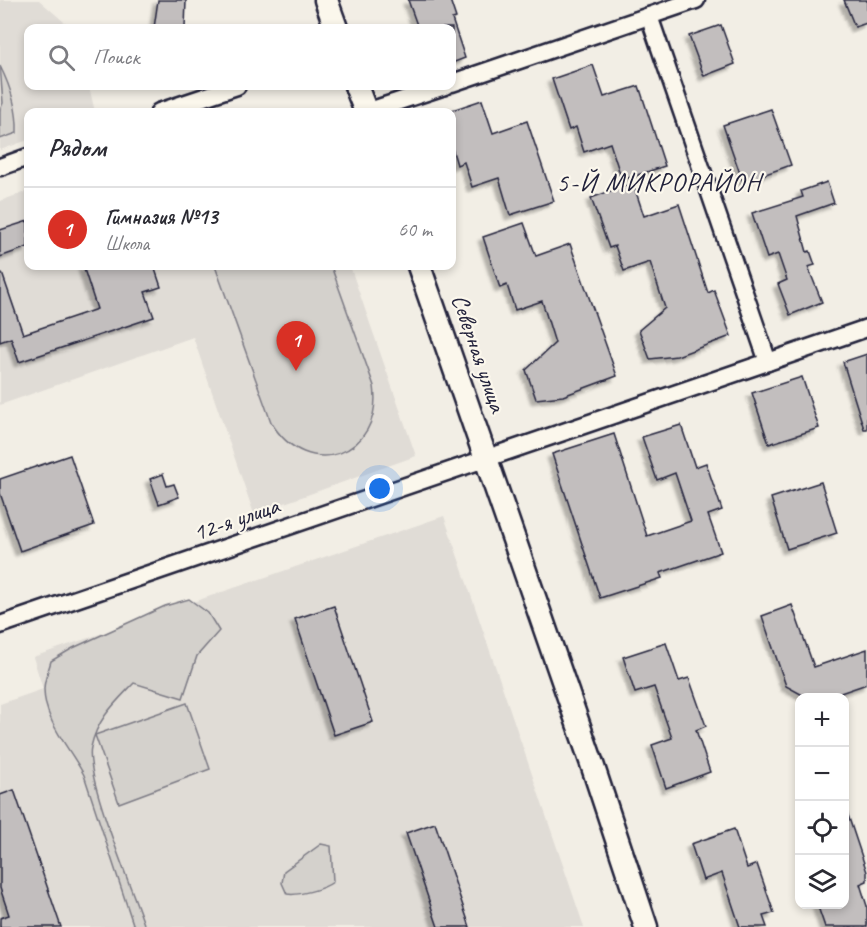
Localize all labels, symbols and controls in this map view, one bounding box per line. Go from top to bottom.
search box [24,24,456,90]
icon: search [45,41,78,74]
text: Поиск [93,43,139,71]
text: Рядом [48,131,106,164]
district label: 5-Й МИКРОРАЙОН [556,166,765,199]
text: Гимназия №13 [105,203,218,231]
text: 1 [63,217,72,242]
text: 60 m [398,217,432,242]
text: Школа [105,231,149,256]
street label: Северная улица [445,290,514,417]
pin: 1 [276,322,316,371]
your location [365,474,394,503]
street label: 12-я улица [189,490,284,548]
map controls [795,693,849,909]
button: + [795,693,849,747]
button: − [795,747,849,801]
button: locate [795,801,849,855]
button: layers [795,855,849,909]

